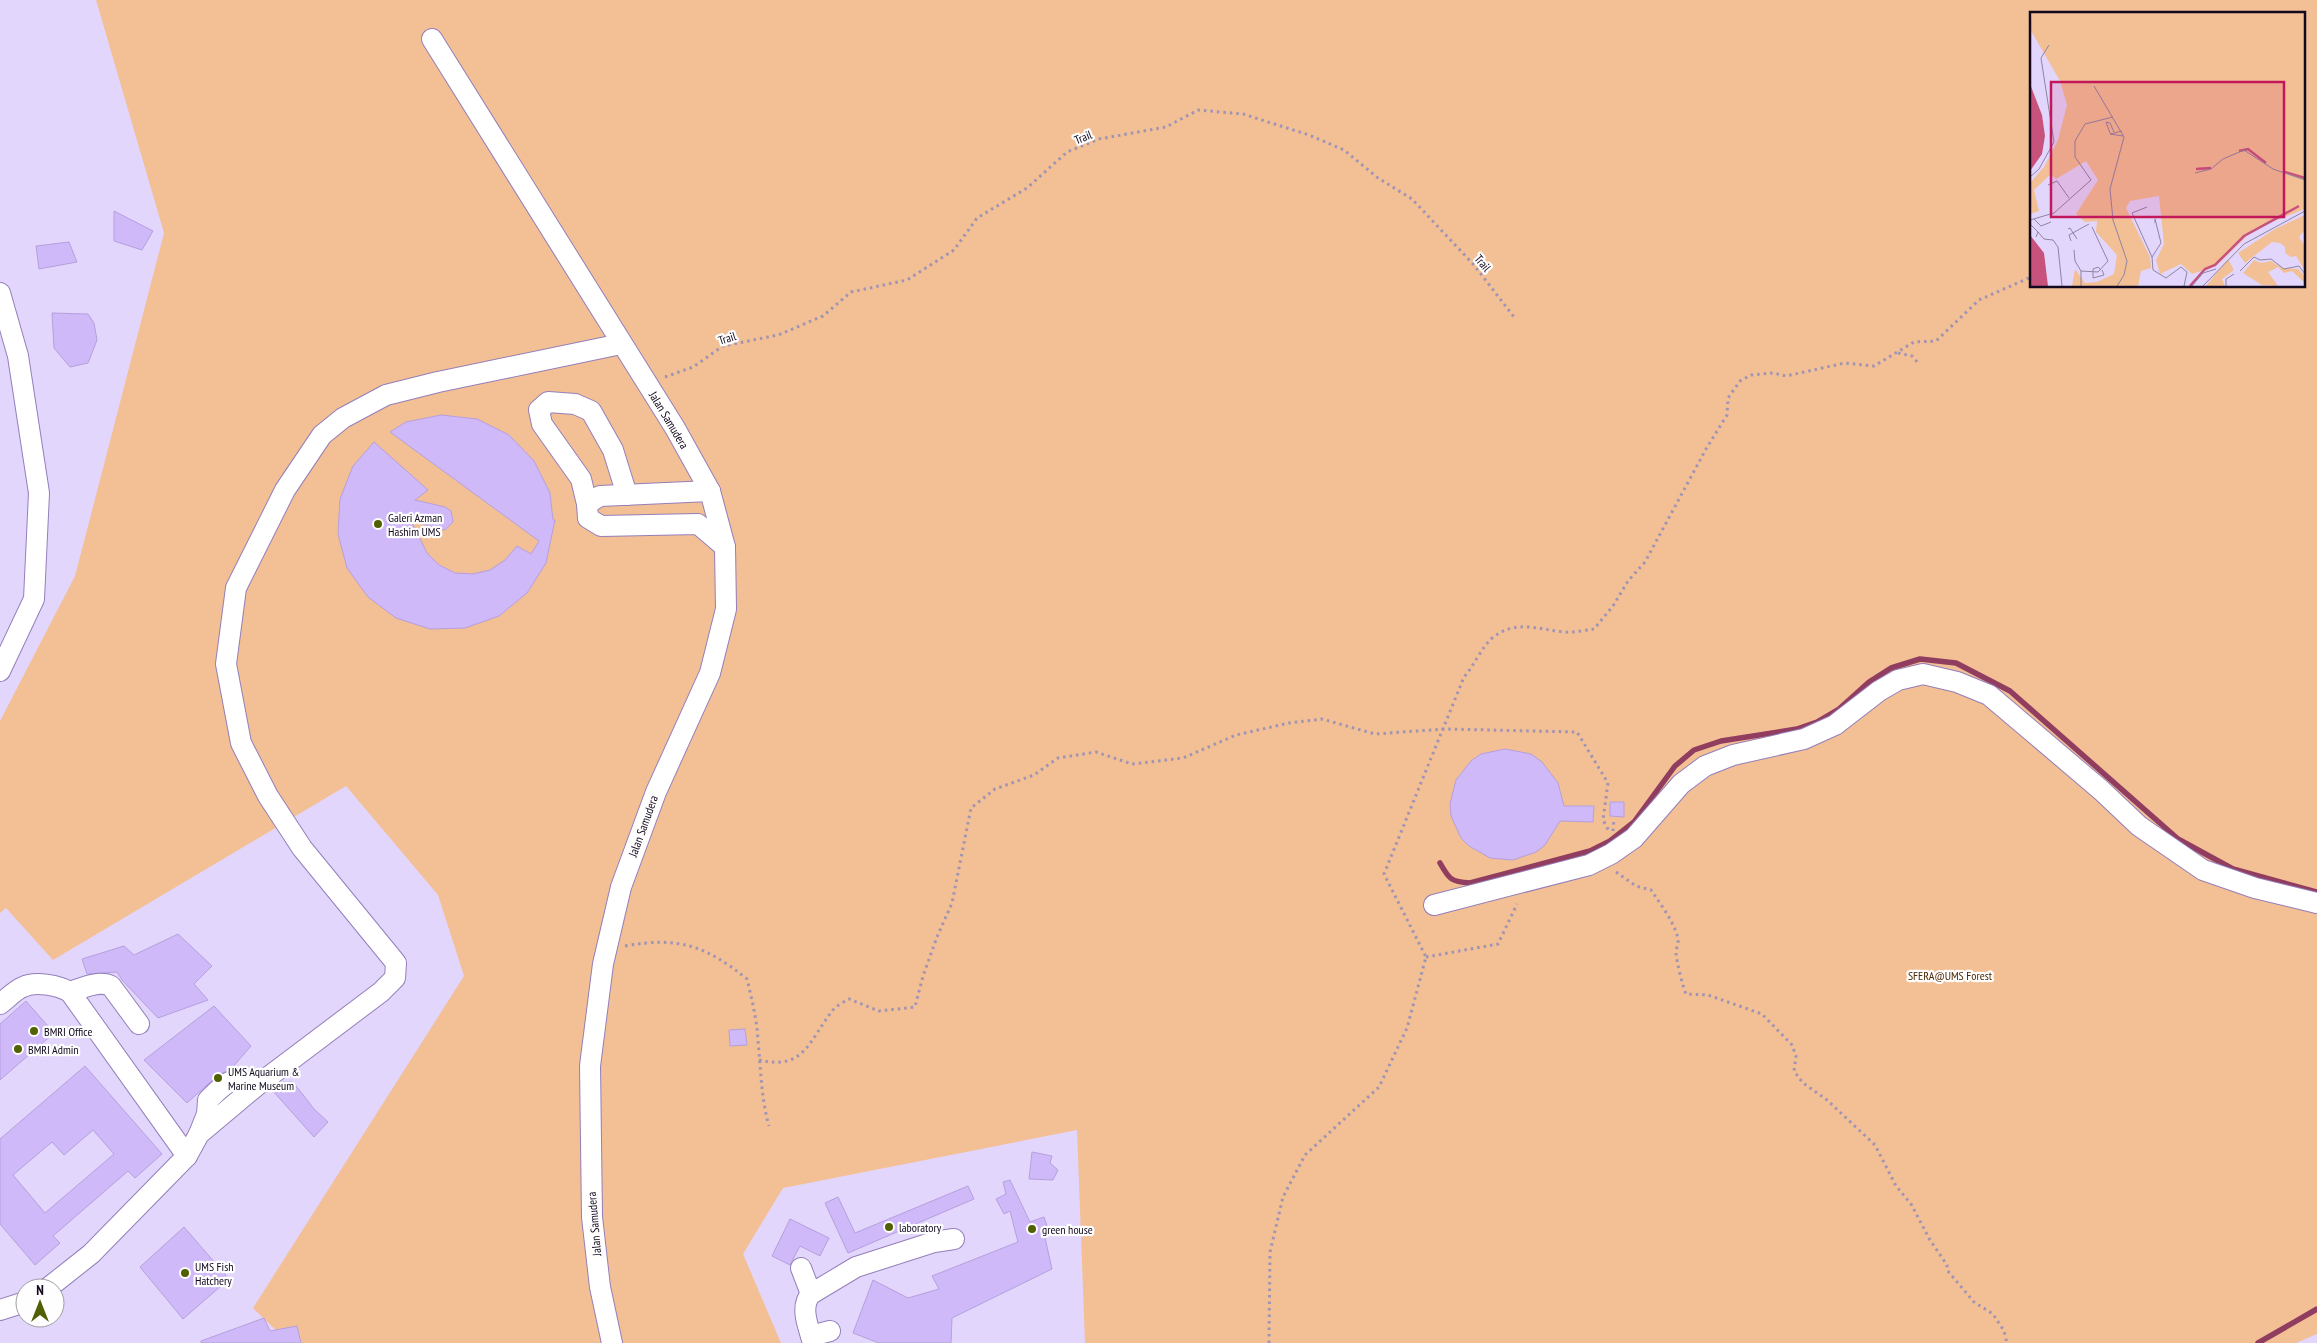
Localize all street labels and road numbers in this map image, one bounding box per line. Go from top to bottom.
street label: Trail [1072,127,1094,147]
street label: Trail [1472,251,1495,275]
street label: Trail [716,328,738,348]
street label: Jalan Samudera [645,388,692,452]
street label: Jalan Samudera [625,793,661,860]
street label: Jalan Samudera [584,1191,604,1258]

